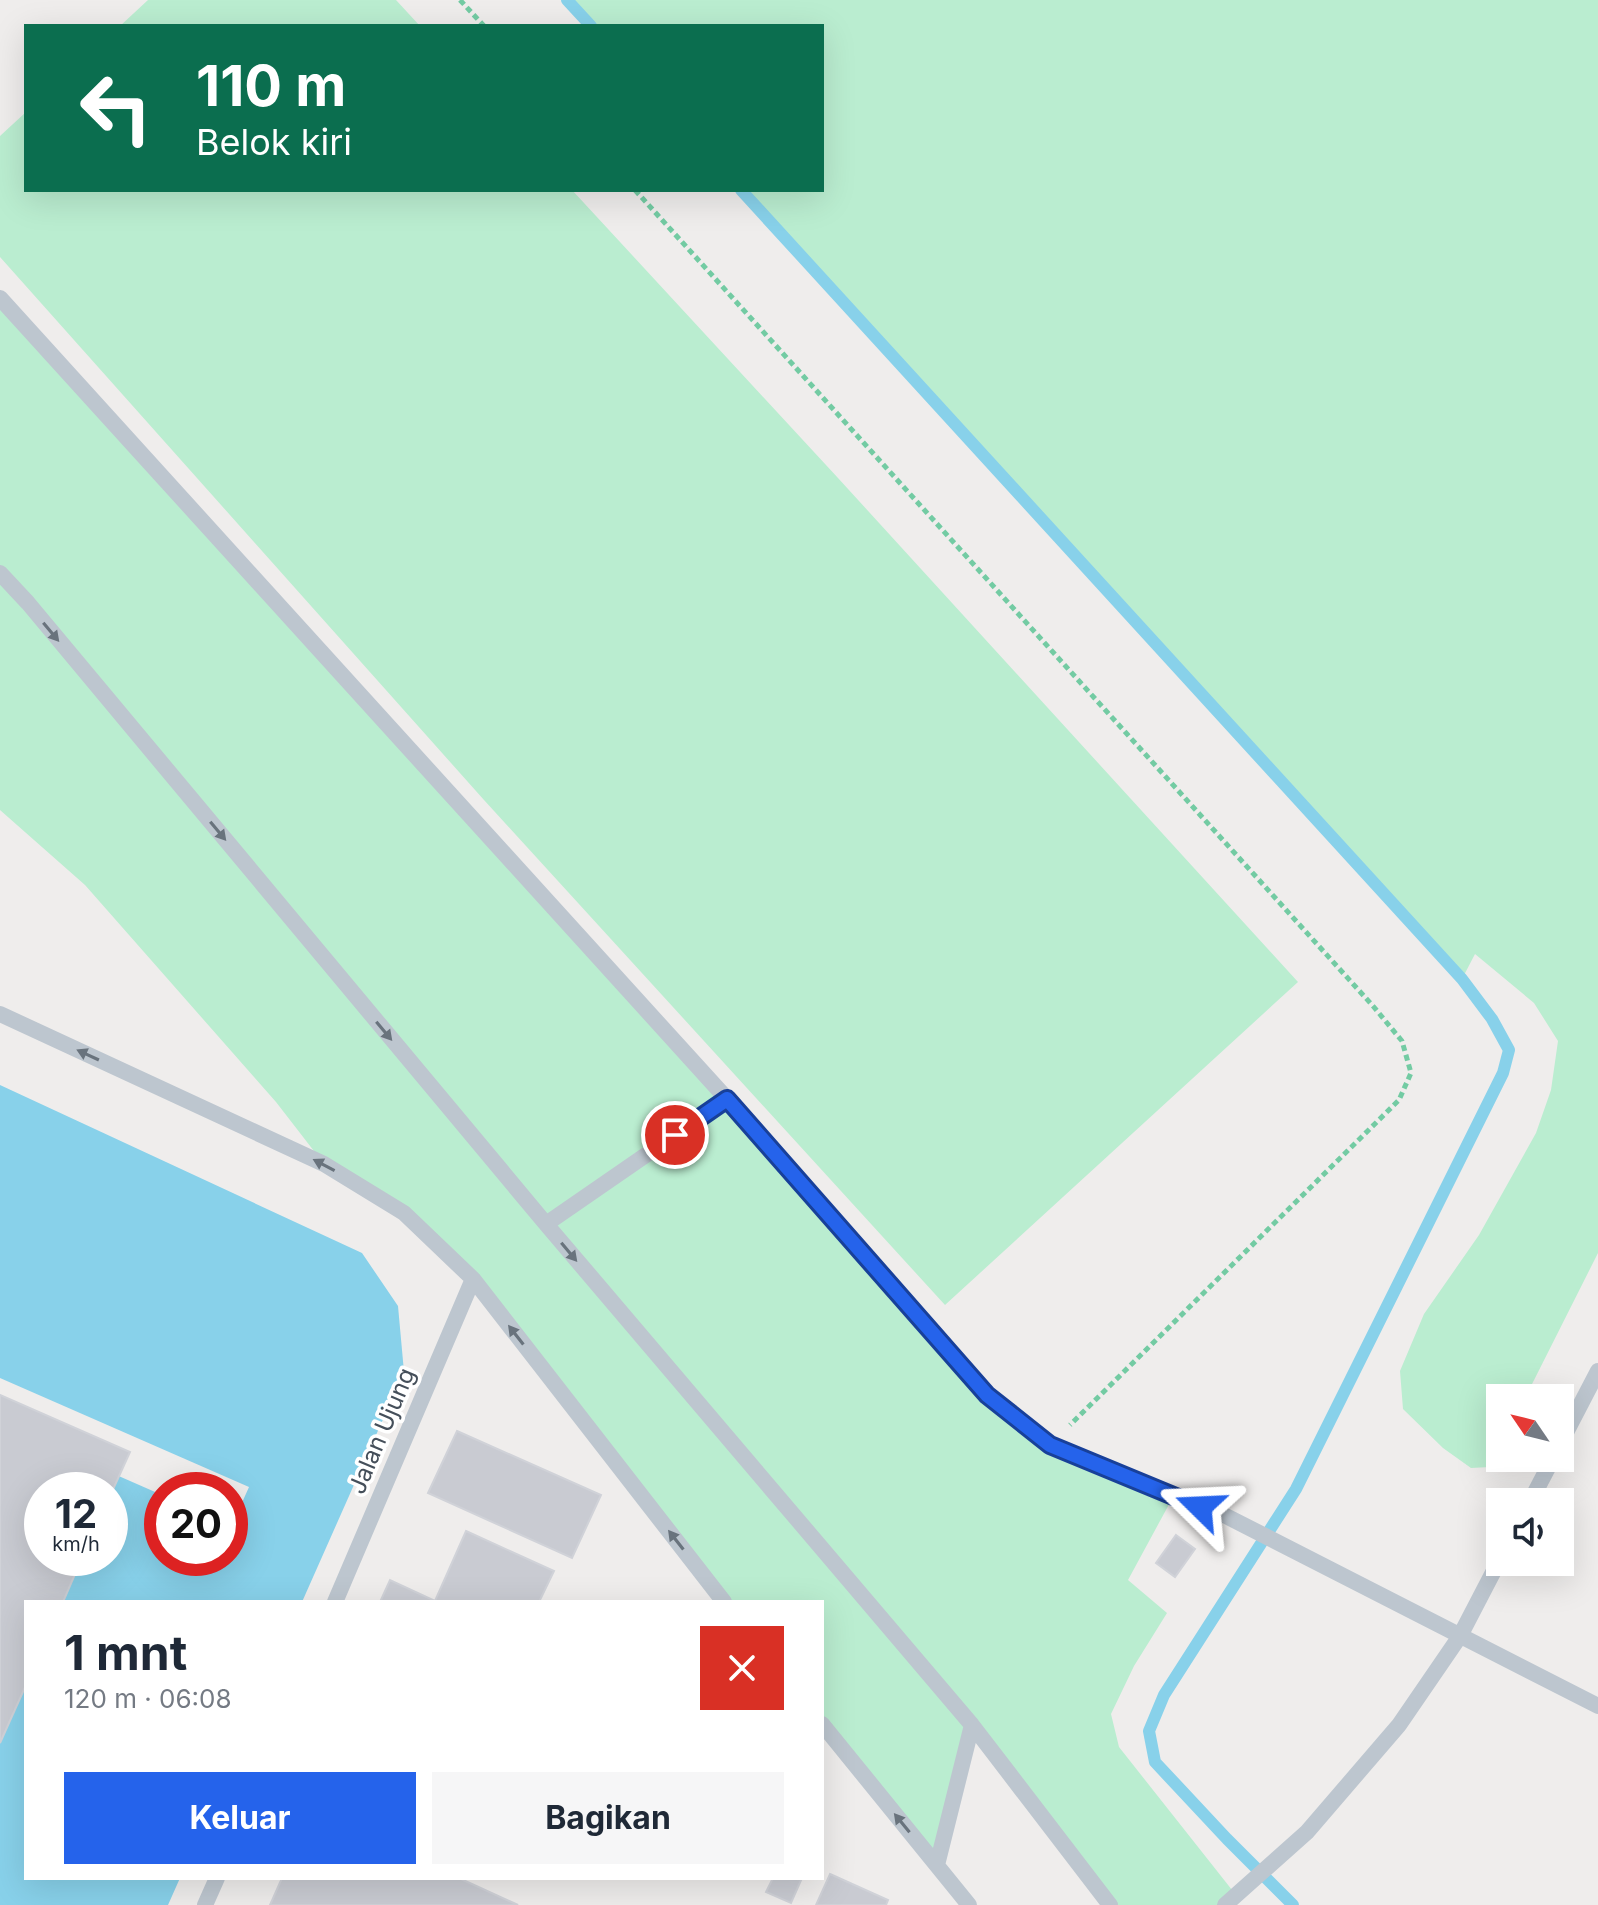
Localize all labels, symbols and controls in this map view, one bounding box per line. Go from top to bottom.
text: 110 m [196,52,346,120]
icon: left [64,56,168,160]
text: Belok kiri [196,120,352,164]
one-way arrow [42,621,59,641]
one-way arrow [209,821,226,841]
one-way arrow [375,1021,392,1041]
one-way arrow [77,1048,100,1062]
pin [641,1101,709,1169]
icon: arrive [653,1113,697,1157]
one-way arrow [313,1158,335,1172]
one-way arrow [560,1242,577,1262]
one-way arrow [509,1325,525,1345]
street label: Jalan Ujung [342,1363,421,1498]
north arrow [1486,1384,1574,1472]
map controls [1486,1384,1574,1576]
position arrow [1158,1465,1242,1549]
speed limit sign: 20 [144,1472,248,1576]
button: sound [1486,1488,1574,1576]
text: 12 [55,1489,97,1538]
one-way arrow [668,1530,685,1550]
text: km/h [52,1532,100,1556]
text: 1 mnt [64,1623,187,1682]
button: close [700,1626,784,1710]
text: 120 m · 06:08 [64,1683,232,1714]
button: Keluar [64,1772,416,1864]
button: Bagikan [432,1772,784,1864]
one-way arrow [894,1813,911,1833]

